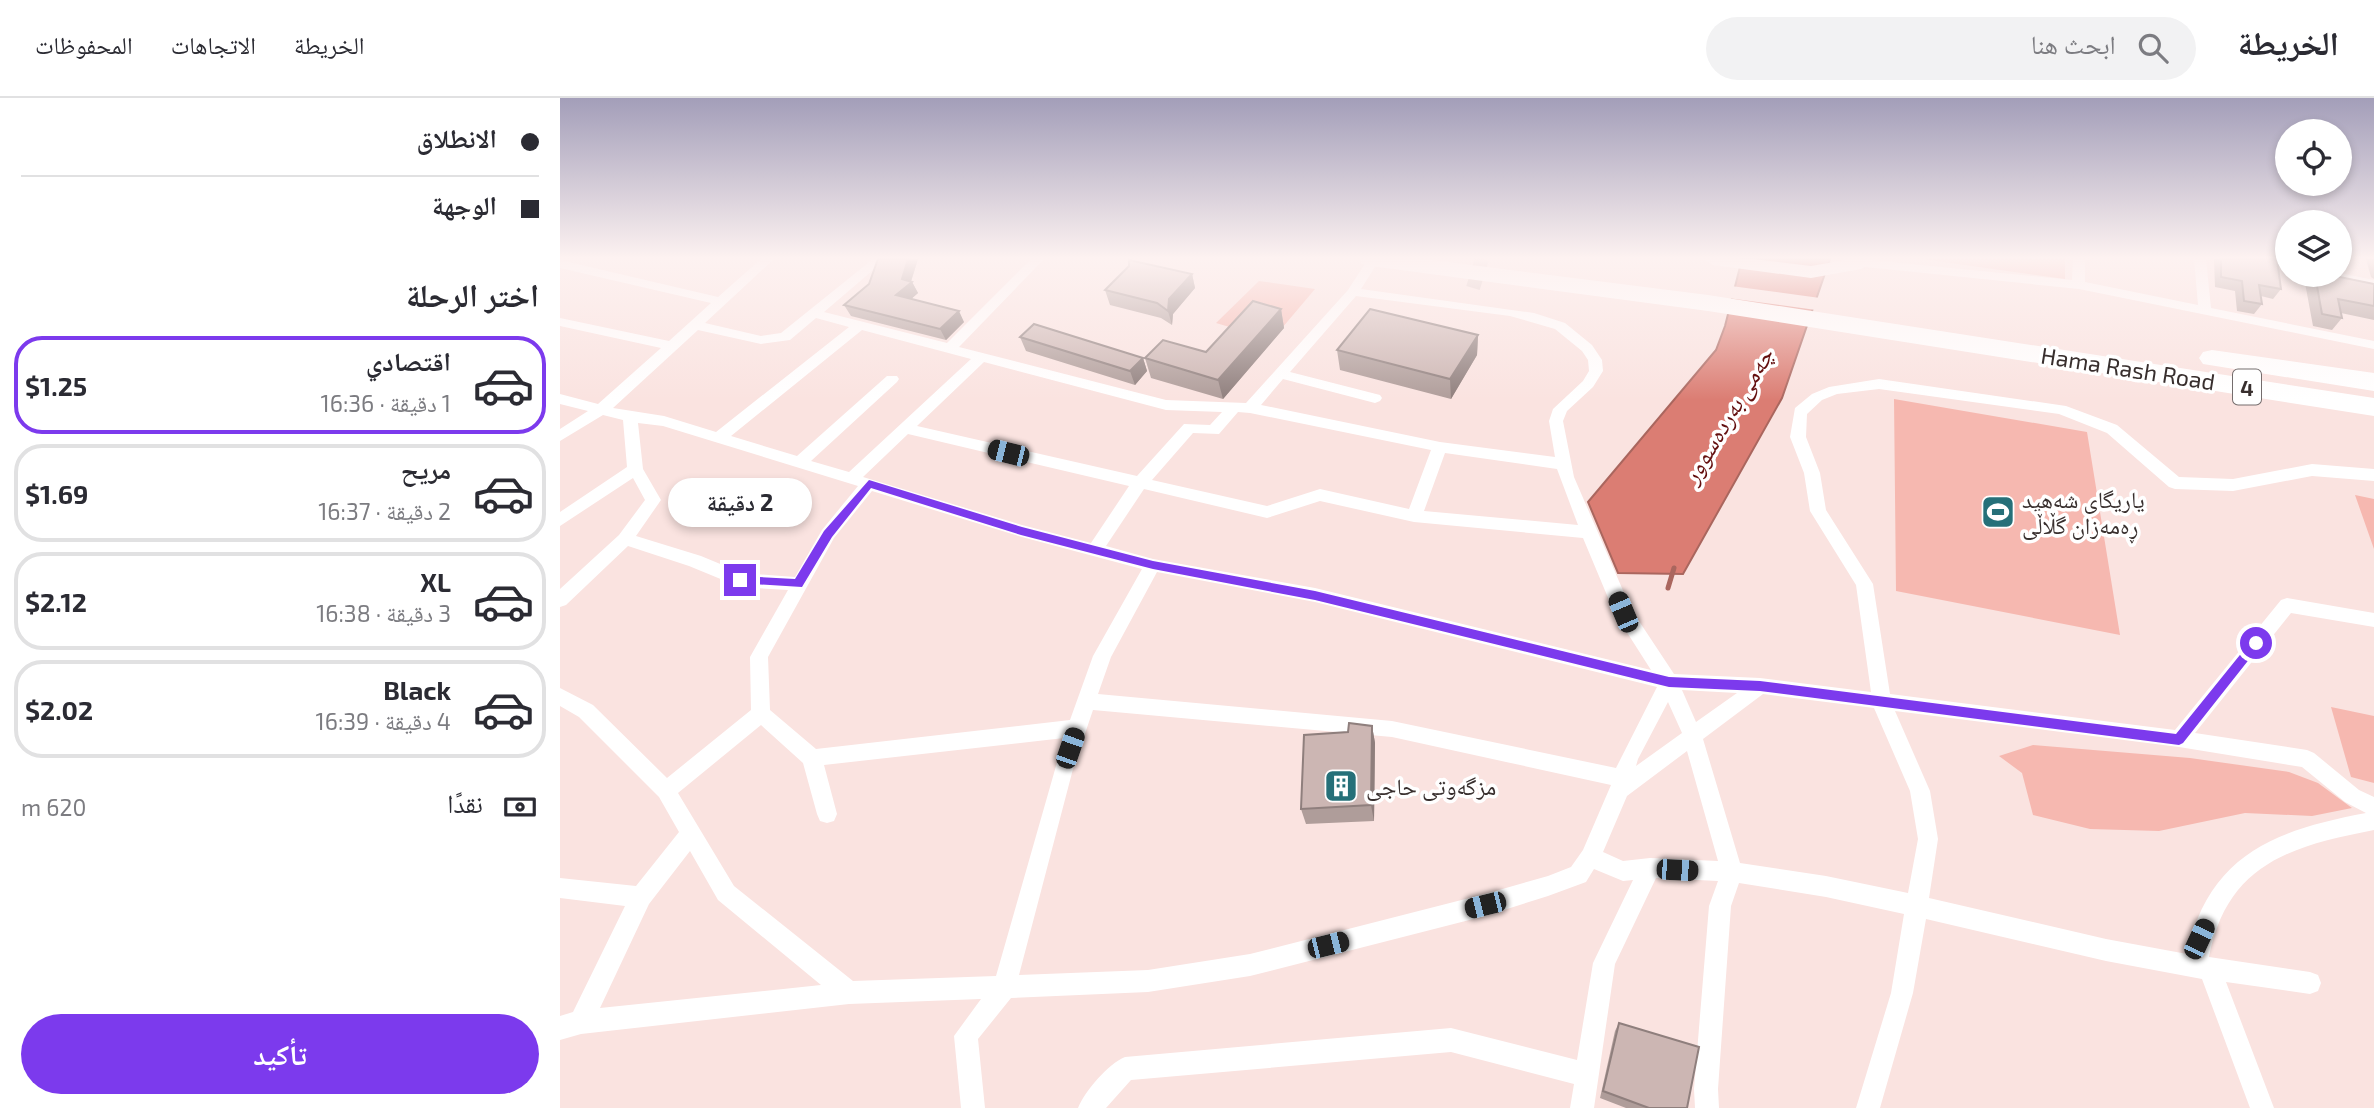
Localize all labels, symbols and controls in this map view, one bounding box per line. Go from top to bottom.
search box [1706,17,2196,80]
text: الخريطة [2238,22,2339,62]
text: ابحث هنا [2031,28,2116,59]
icon: search [2134,29,2172,67]
text: المحفوظات [35,30,133,59]
text: الاتجاهات [171,30,256,59]
text: الخريطة [294,30,365,59]
map controls [2275,119,2352,287]
button: locate [2275,119,2352,196]
text: الانطلاق [417,122,497,153]
text: الوجهة [432,189,497,220]
button: layers [2275,210,2352,287]
text: اختر الرحلة [406,275,539,313]
street label: Hama Rash Road [2039,340,2217,396]
water label: چەمی بەردەسوور [1674,341,1781,491]
text: اقتصادي [366,345,451,376]
icon: car [472,354,535,417]
text: $1.25 [25,370,87,401]
road number: 4 [2233,370,2261,404]
text: 1 دقيقة · 16:36 [321,389,451,417]
car [986,438,1031,468]
text: مريح [401,453,451,484]
icon: car [472,462,535,525]
text: $1.69 [25,478,88,509]
callout: 2 دقيقة [668,478,812,528]
place label: یاریگای شەهید ڕەمەزان گڵاڵی [2022,485,2145,544]
text: 2 دقيقة [707,488,773,516]
sports icon: یاریگای شەهید ڕەمەزان گڵاڵی [1979,493,2017,531]
text: 2 دقيقة · 16:37 [318,497,451,525]
route end [724,564,756,596]
text: XL [420,566,451,597]
icon: car [472,570,535,633]
text: $2.12 [25,586,87,617]
car [1606,589,1641,635]
text: 3 دقيقة · 16:38 [316,599,451,627]
route start [2240,627,2272,659]
text: Black [383,674,451,705]
icon: car [472,678,535,741]
text: $2.02 [25,694,93,725]
text: 4 دقيقة · 16:39 [316,707,451,735]
car [1054,725,1087,771]
building icon: مزگەوتی حاجی [1322,767,1360,805]
place label: مزگەوتی حاجی [1366,772,1496,801]
text: نقدًا [447,787,483,818]
icon: cash [501,788,539,826]
text: 620 m [21,793,86,821]
car [1656,858,1699,882]
car [1463,890,1508,920]
car [2181,916,2218,962]
car [1306,930,1351,960]
button: تأكيد [21,1014,539,1094]

